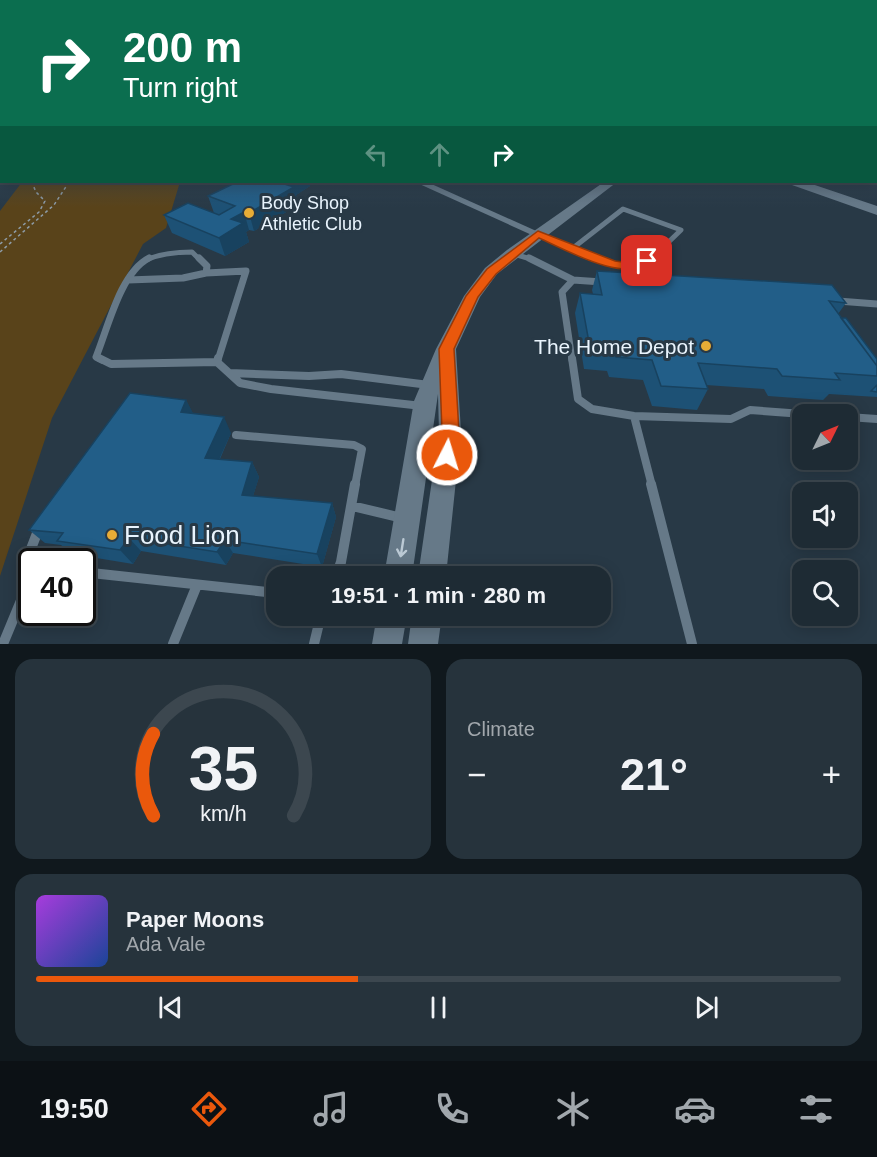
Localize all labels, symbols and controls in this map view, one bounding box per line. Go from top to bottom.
icon: right [24,24,102,102]
text: 200 m [123,24,242,71]
text: Turn right [123,73,238,103]
icon: left [360,138,393,171]
icon: ahead [423,138,456,171]
icon: right [486,138,519,171]
place label: Body Shop Athletic Club [261,193,362,234]
marker: Body Shop Athletic Club [242,206,256,220]
pin [621,235,672,286]
icon: arrive [630,244,663,277]
place label: The Home Depot [534,335,694,358]
marker: The Home Depot [699,339,713,353]
north arrow [792,404,858,470]
map controls [792,404,858,626]
position arrow [415,423,479,487]
button: sound [792,482,858,548]
place label: Food Lion [124,520,240,550]
marker: Food Lion [105,528,119,542]
one-way arrow [396,538,407,558]
speed limit sign: 40 [18,548,96,626]
button: search [792,560,858,626]
text: 19:51 · 1 min · 280 m [331,583,546,608]
text: Climate [467,718,535,740]
text: 35 [188,734,258,803]
text: 21° [620,749,688,800]
text: − [467,756,486,793]
text: + [822,756,841,793]
text: km/h [200,802,246,826]
text: Paper Moons [126,907,264,932]
text: Ada Vale [126,933,206,955]
icon: previous [154,991,187,1024]
icon: pause [422,991,455,1024]
icon: next [690,991,723,1024]
icon: directions [188,1088,230,1130]
icon: music [310,1088,352,1130]
icon: phone [431,1088,473,1130]
icon: climate [552,1088,594,1130]
icon: car [674,1088,716,1130]
icon: filters [795,1088,837,1130]
text: 19:50 [40,1094,109,1124]

